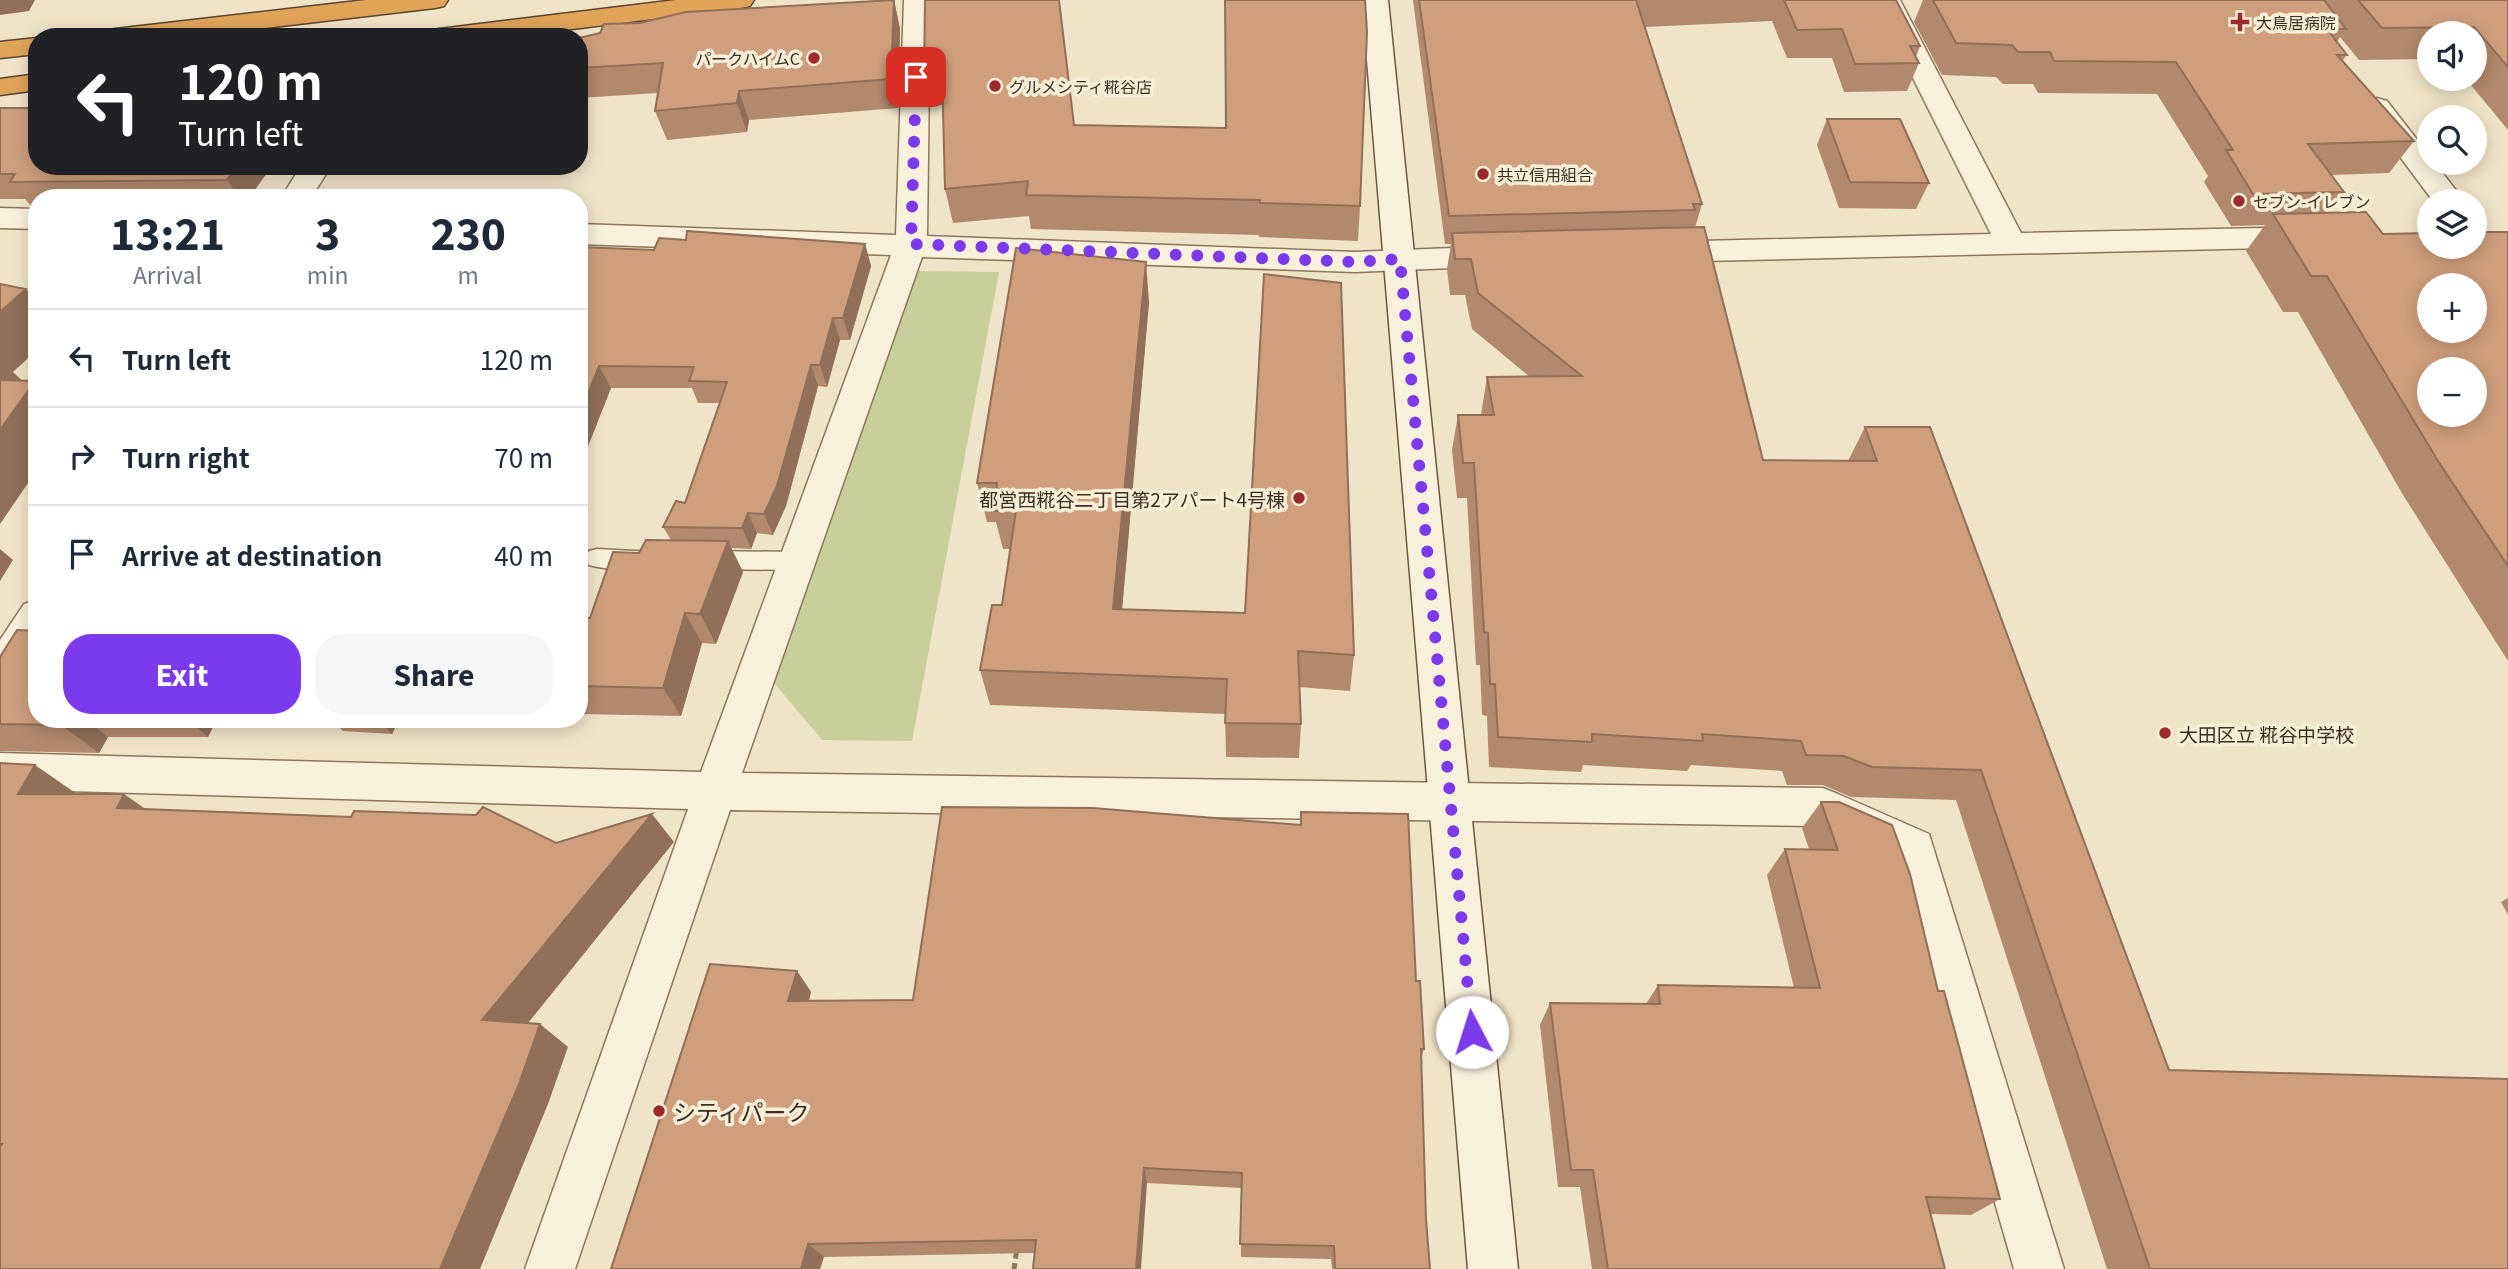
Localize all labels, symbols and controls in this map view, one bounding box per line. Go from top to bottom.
place label: 大鳥居病院 [2256,10,2336,34]
marker: 大鳥居病院 [2230,12,2250,32]
map controls [2417,21,2487,427]
button: sound [2417,21,2487,91]
text: 120 m [178,43,323,114]
place label: パークハイムC [695,46,800,70]
pin [886,47,946,107]
marker: パークハイムC [806,50,822,66]
icon: left [63,56,154,147]
icon: arrive [897,58,935,96]
place label: グルメシティ糀谷店 [1009,74,1152,98]
marker: グルメシティ糀谷店 [987,78,1003,94]
button: search [2417,105,2487,175]
text: Turn left [178,109,303,155]
place label: 共立信用組合 [1497,162,1593,186]
marker: 共立信用組合 [1475,166,1491,182]
place label: セブン-イレブン [2253,189,2371,213]
button: layers [2417,189,2487,259]
marker: セブン-イレブン [2231,193,2247,209]
text: 13:21 [110,201,225,262]
text: 3 [315,201,340,262]
text: 230 [431,201,506,262]
text: Arrival [133,257,202,291]
text: min [307,257,349,291]
text: m [458,257,479,291]
button: + [2417,273,2487,343]
icon: left [63,339,101,377]
text: Turn left [122,340,231,377]
text: 120 m [480,340,553,377]
button: − [2417,357,2487,427]
icon: right [63,437,101,475]
text: Turn right [122,438,250,475]
text: 70 m [494,438,553,475]
place label: 都営西糀谷二丁目第2アパート4号棟 [979,485,1285,512]
marker: 都営西糀谷二丁目第2アパート4号棟 [1291,490,1307,506]
icon: arrive [63,535,101,573]
text: Arrive at destination [122,536,383,573]
text: 40 m [494,536,553,573]
button: Exit [63,634,301,714]
button: Share [315,634,553,714]
place label: 大田区立 糀谷中学校 [2179,720,2354,747]
marker: 大田区立 糀谷中学校 [2157,725,2173,741]
position arrow [1435,995,1509,1069]
place label: シティパーク [673,1094,810,1128]
marker: シティパーク [651,1103,667,1119]

